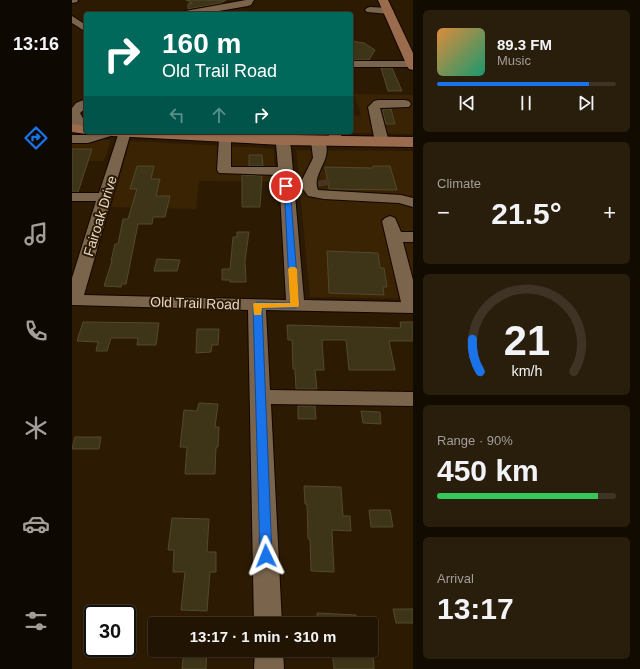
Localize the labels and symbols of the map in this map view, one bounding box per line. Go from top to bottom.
pin [269,169,303,203]
street label: Fairoak Drive [80,174,120,258]
street label: Old Trail Road [150,293,240,313]
position arrow [245,535,287,577]
speed limit sign: 30 [84,605,136,657]

